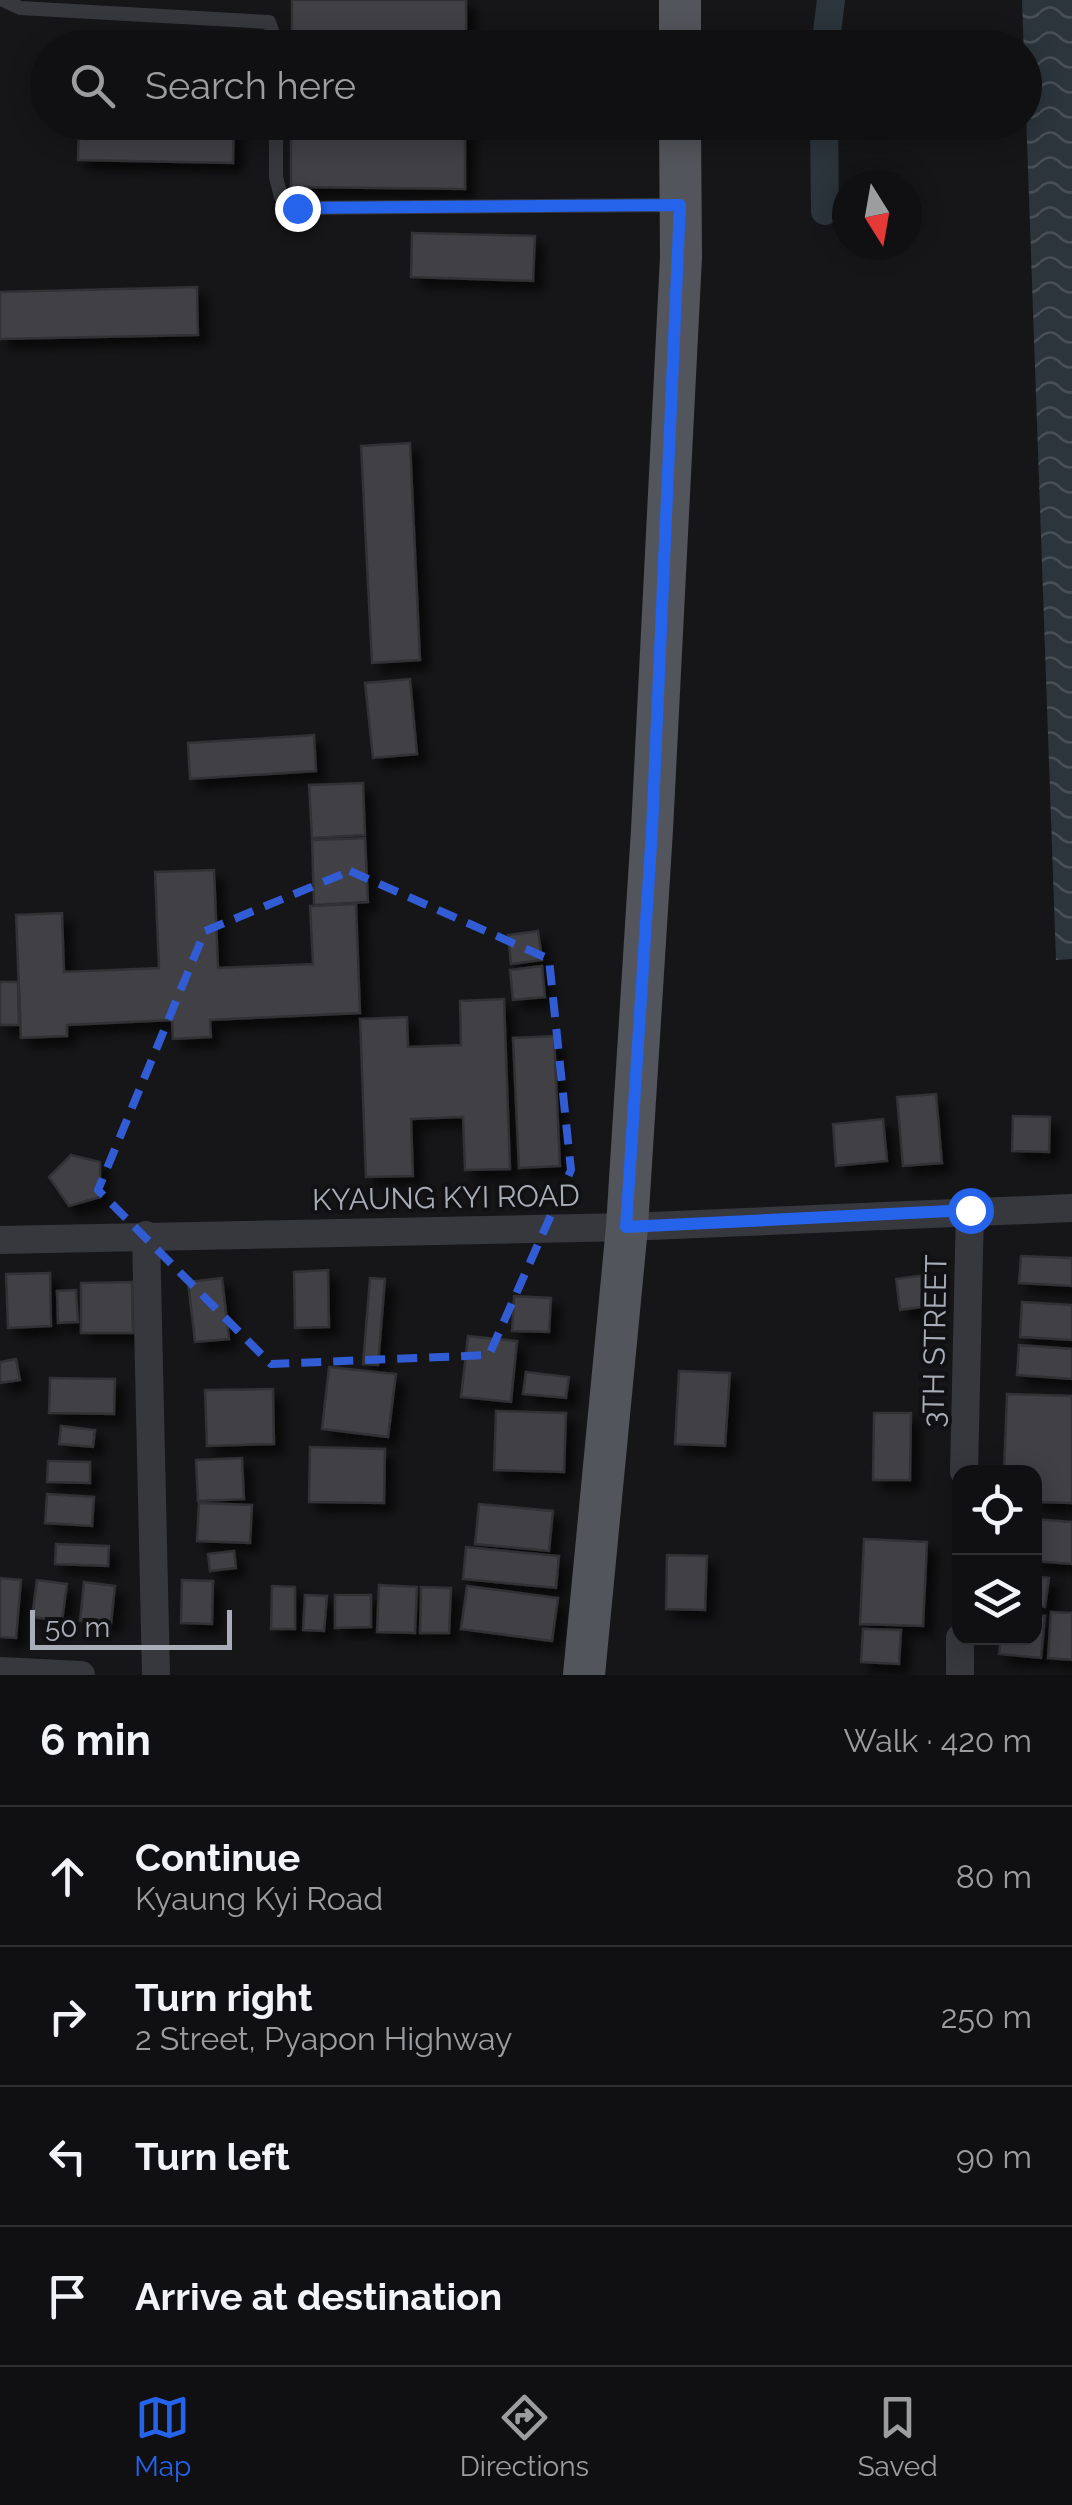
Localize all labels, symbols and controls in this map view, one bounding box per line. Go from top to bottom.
search box [30,30,1042,140]
icon: search [65,58,120,113]
text: Search here [145,63,356,108]
north arrow [832,170,922,260]
route end [275,186,321,232]
street label: KYAUNG KYI ROAD [312,1178,580,1217]
route start [948,1188,994,1234]
street label: 3TH STREET [915,1254,954,1428]
map controls [952,1465,1042,1645]
button: locate [952,1465,1042,1555]
button: layers [952,1555,1042,1645]
scale bar [30,1605,232,1650]
text: 50 m [45,1611,110,1644]
text: 6 min [40,1716,151,1765]
text: Walk · 420 m [843,1722,1032,1759]
text: Continue [135,1835,300,1880]
icon: ahead [40,1849,95,1904]
text: 80 m [956,1858,1032,1895]
text: Kyaung Kyi Road [135,1880,383,1917]
text: Turn right [135,1975,312,2020]
icon: right [40,1989,95,2044]
text: 250 m [941,1998,1032,2035]
text: 2 Street, Pyapon Highway [135,2020,512,2057]
icon: left [40,2129,95,2184]
text: Turn left [135,2134,290,2179]
text: 90 m [956,2138,1032,2175]
icon: arrive [40,2269,95,2324]
text: Arrive at destination [135,2274,502,2319]
tab: Map [134,2390,191,2483]
tab: Directions [460,2390,589,2483]
tab: Saved [858,2390,938,2483]

